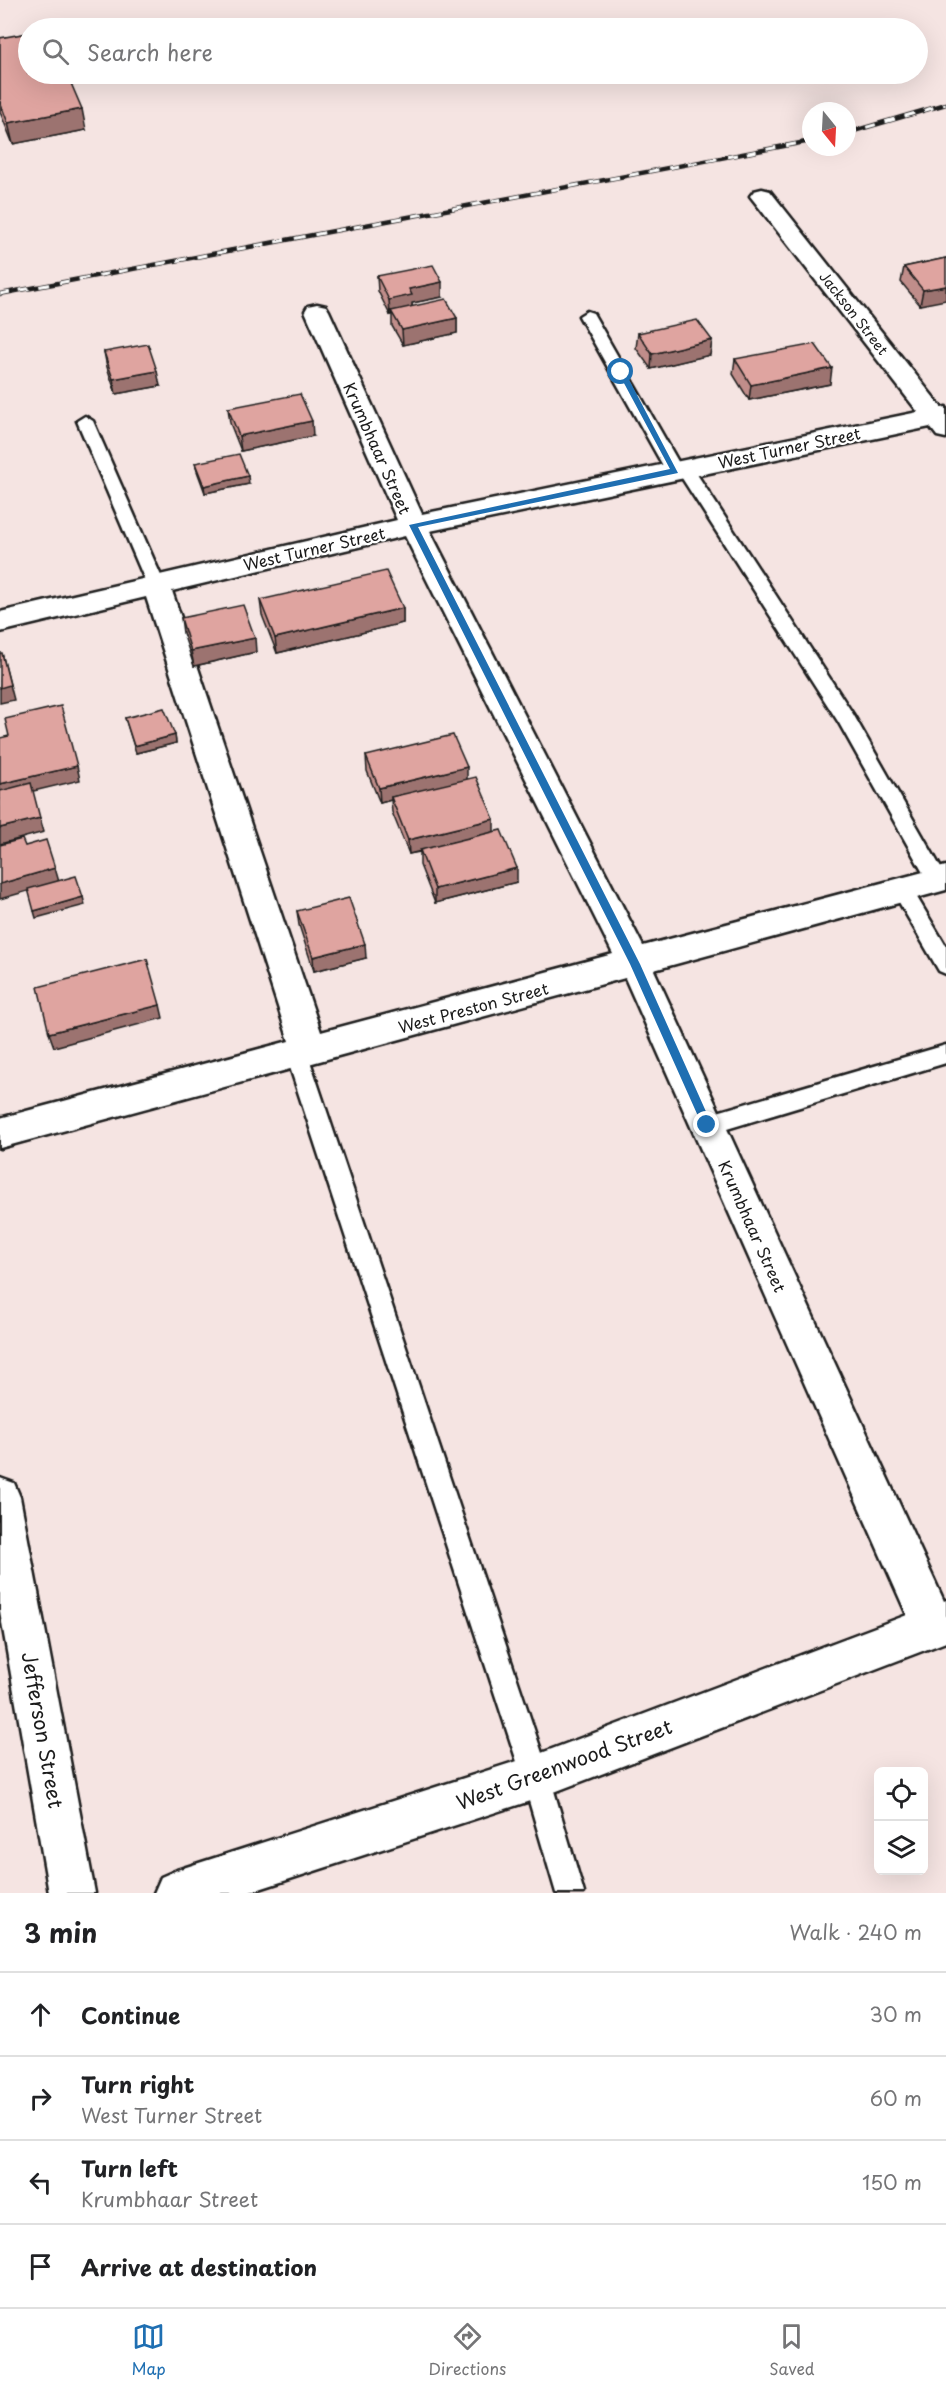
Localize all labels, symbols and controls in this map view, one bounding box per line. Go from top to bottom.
search box [18,18,928,84]
icon: search [39,35,72,68]
text: Search here [87,35,213,68]
north arrow [802,102,856,156]
street label: Jackson Street [815,267,894,359]
route start [607,358,633,384]
street label: Krumbhaar Street [338,378,418,518]
street label: West Turner Street [716,420,863,474]
street label: West Turner Street [241,520,388,576]
street label: West Preston Street [395,975,551,1039]
route end [693,1111,719,1137]
street label: Krumbhaar Street [713,1156,793,1296]
street label: Jefferson Street [15,1650,71,1810]
street label: West Greenwood Street [452,1711,676,1817]
map controls [874,1767,928,1875]
button: locate [874,1767,928,1821]
button: layers [874,1821,928,1875]
text: 3 min [24,1913,97,1952]
text: Walk · 240 m [789,1917,922,1947]
icon: ahead [24,1998,57,2031]
text: Continue [81,1998,180,2031]
text: 30 m [869,1999,922,2029]
text: Turn right [81,2067,194,2100]
icon: right [24,2082,57,2115]
text: 60 m [870,2083,922,2113]
text: West Turner Street [81,2100,262,2130]
text: Turn left [81,2151,178,2184]
icon: left [24,2166,57,2199]
text: 150 m [862,2167,922,2197]
text: Krumbhaar Street [81,2184,258,2214]
icon: arrive [24,2250,57,2283]
text: Arrive at destination [81,2250,317,2283]
tab: Map [131,2320,166,2380]
tab: Directions [428,2320,506,2380]
tab: Saved [769,2320,815,2380]

